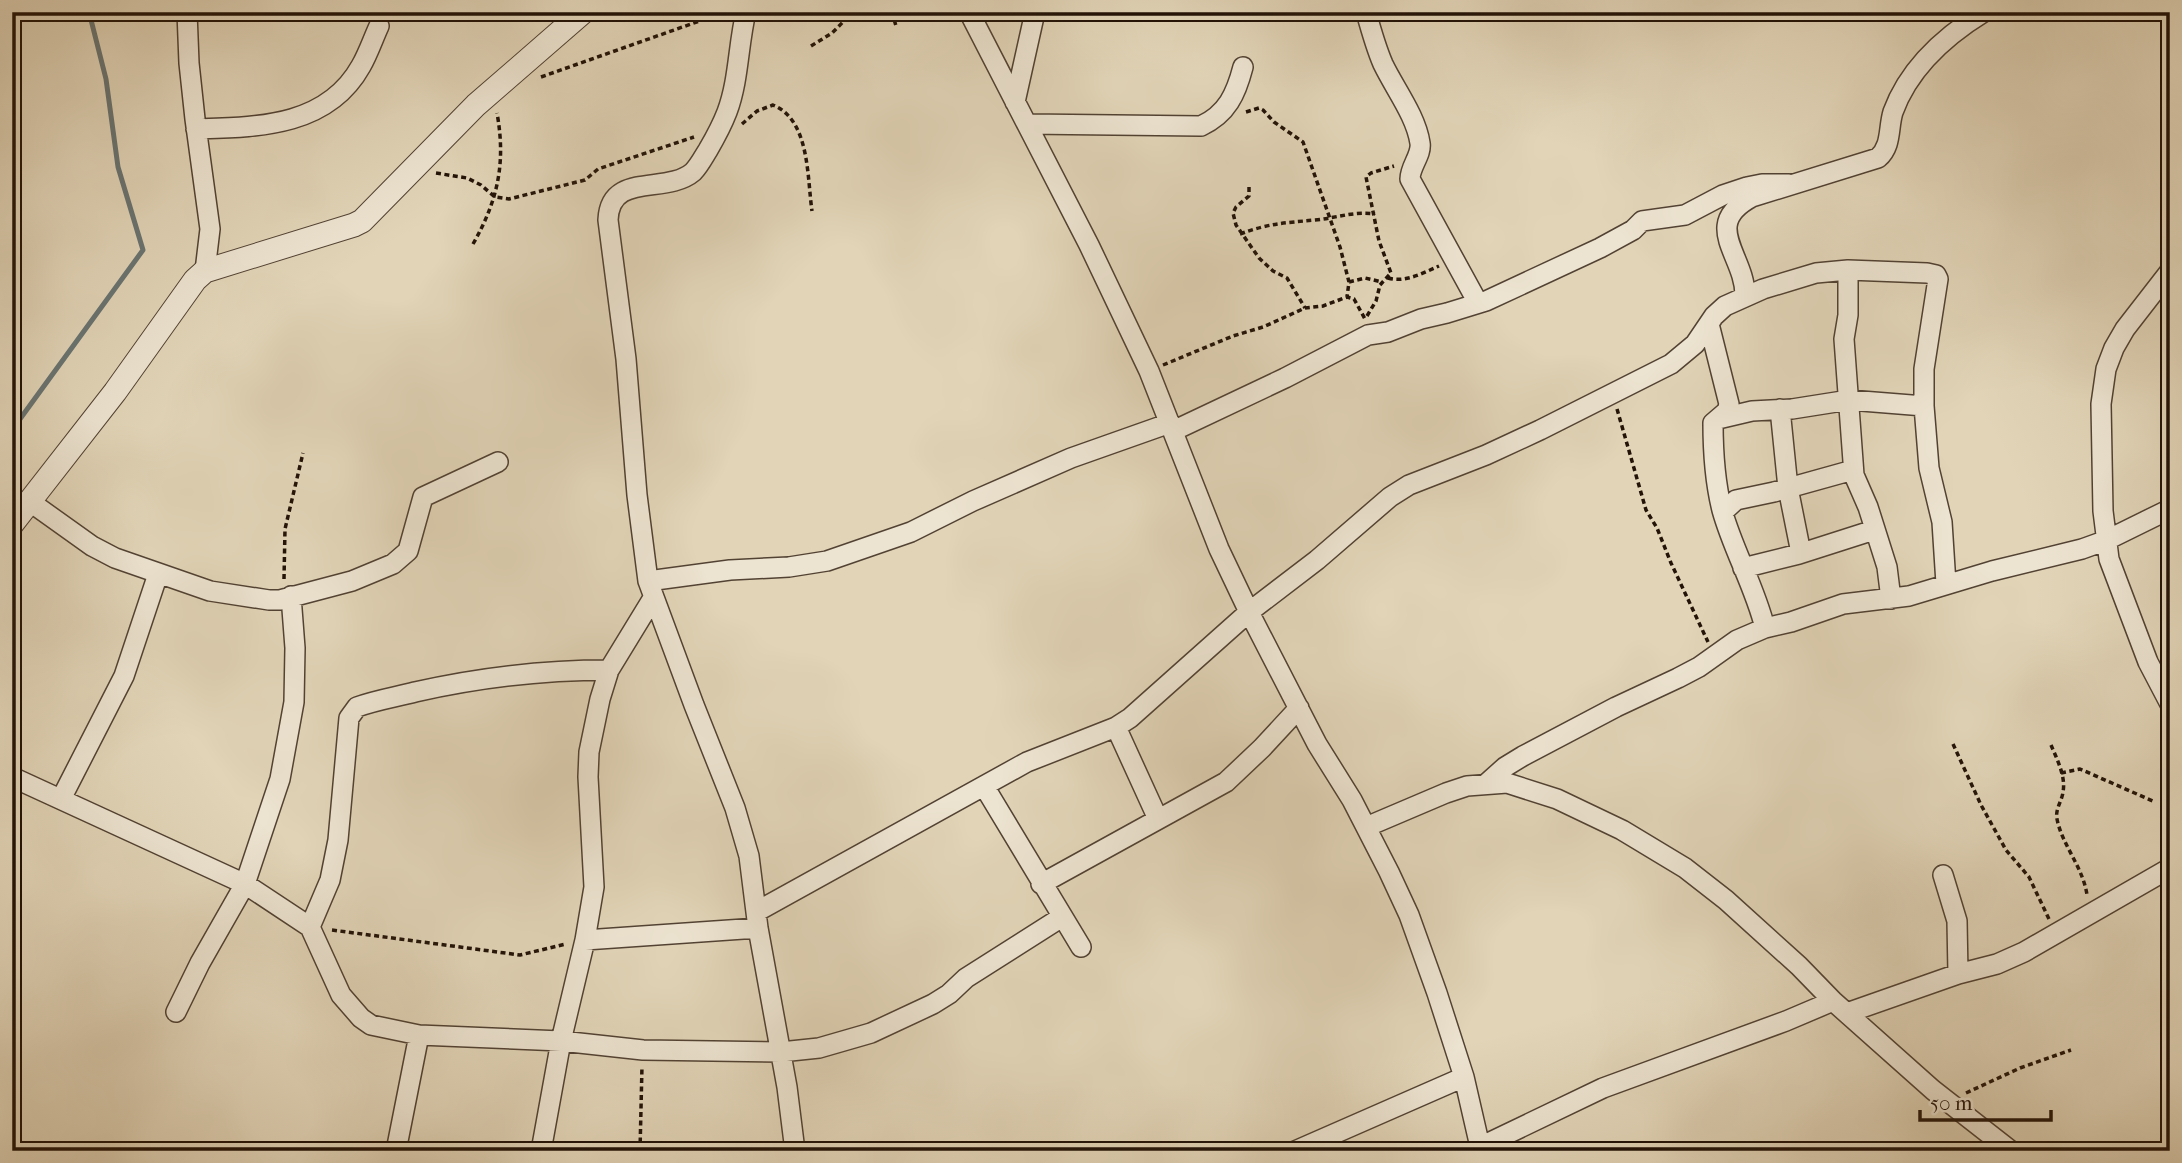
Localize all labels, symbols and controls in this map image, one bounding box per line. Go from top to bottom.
scale bar [1920,1079,2051,1123]
text: 50 m [1930,1091,1973,1115]

